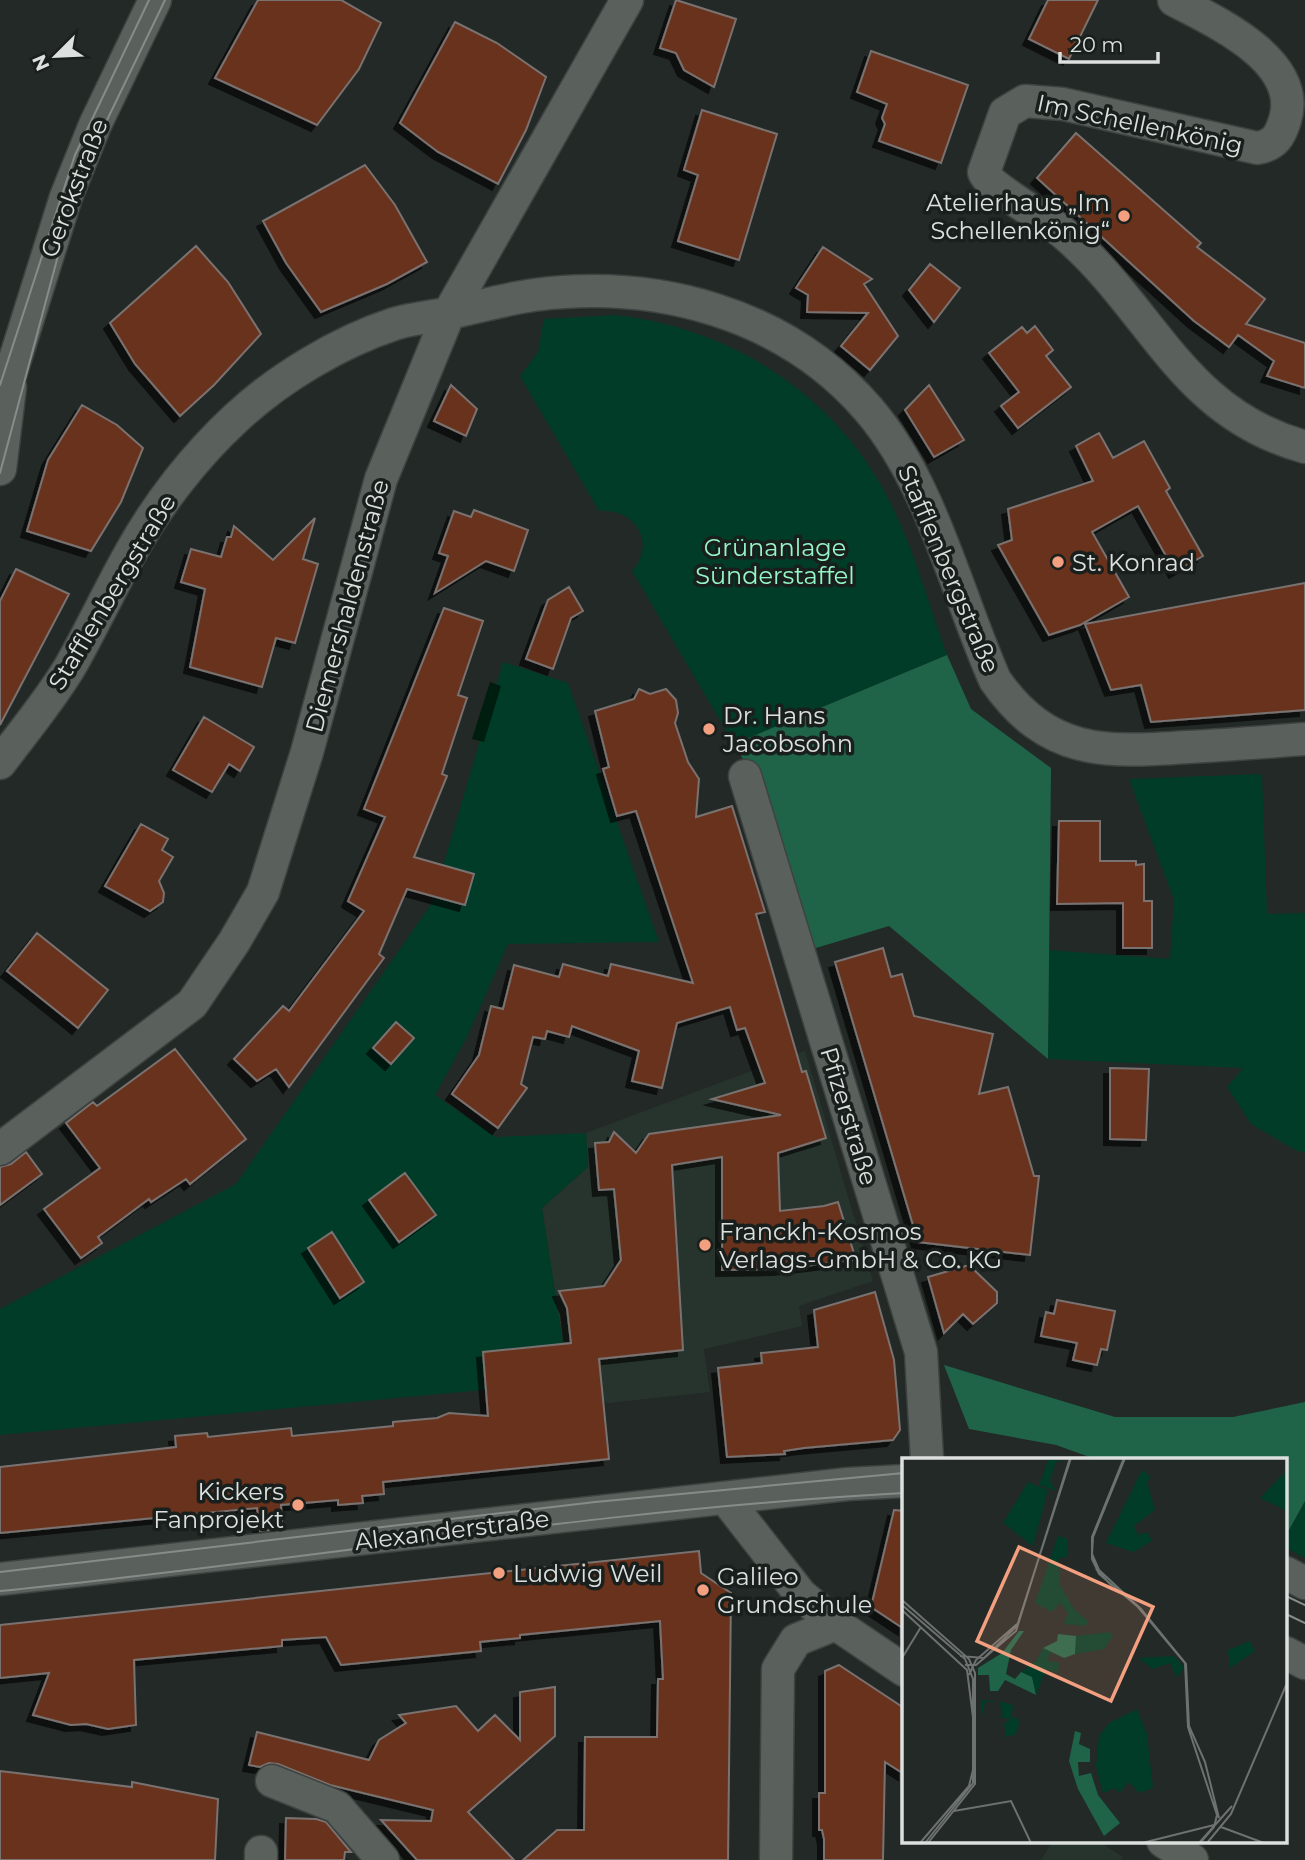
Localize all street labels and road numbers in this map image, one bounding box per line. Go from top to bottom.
street label: Im Schellenkönig [1035,88,1245,160]
street label: Gerokstraße [34,115,114,261]
street label: Stafflenbergstraße [892,461,1006,677]
street label: Diemershaldenstraße [299,476,395,736]
street label: Stafflenbergstraße [42,489,182,695]
street label: Pfizerstraße [814,1043,884,1189]
street label: Alexanderstraße [353,1504,551,1556]

